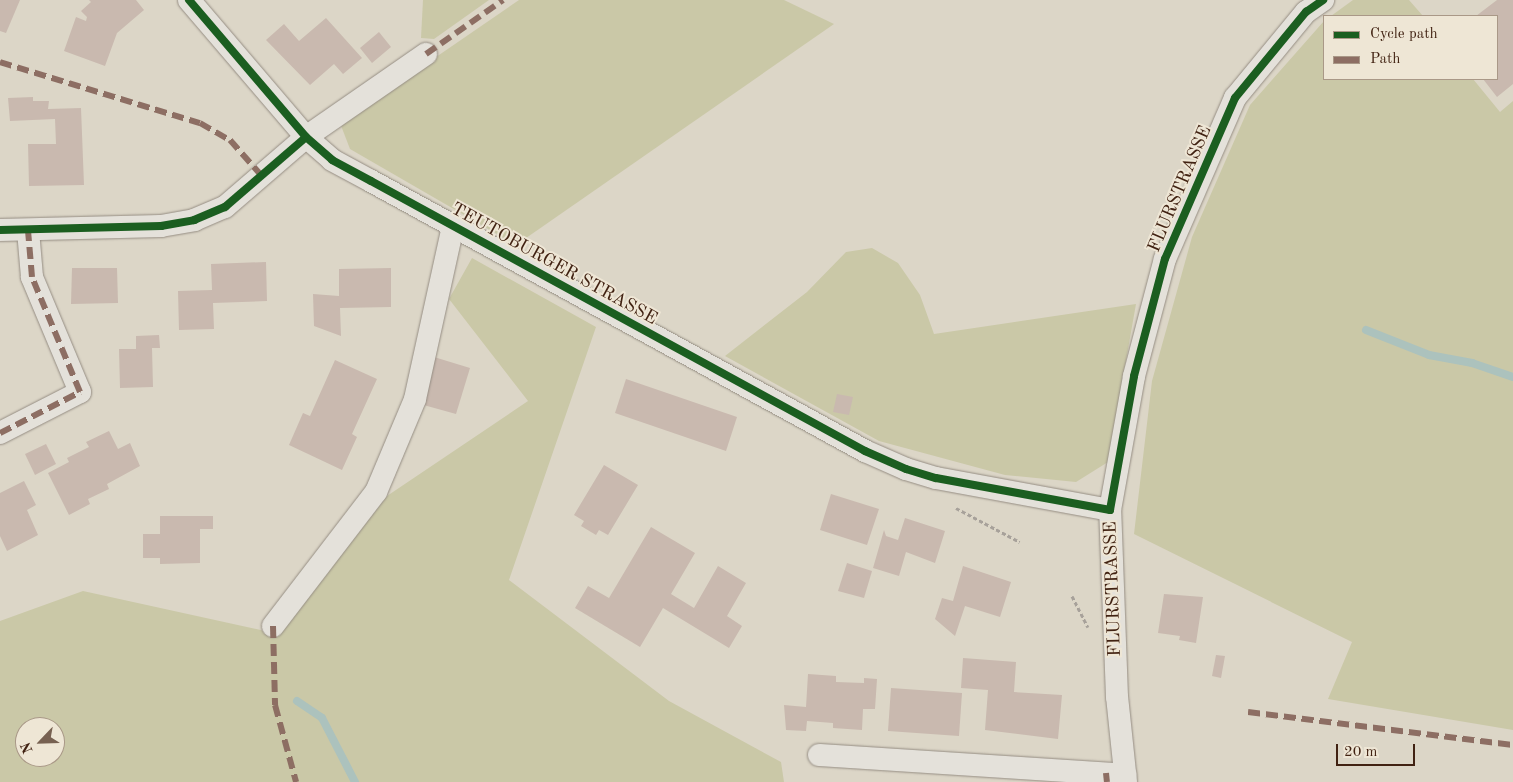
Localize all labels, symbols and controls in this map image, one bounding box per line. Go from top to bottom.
legend [1323,15,1498,80]
text: Cycle path [1370,27,1438,42]
text: Path [1370,52,1400,67]
street label: FLURSTRASSE [1144,122,1216,256]
street label: TEUTOBURGER STRASSE [447,198,661,330]
street label: FLURSTRASSE [1100,521,1126,657]
north arrow [15,717,65,767]
scale bar [1338,734,1417,766]
text: N [19,740,36,755]
text: 20 m [1344,745,1378,760]

